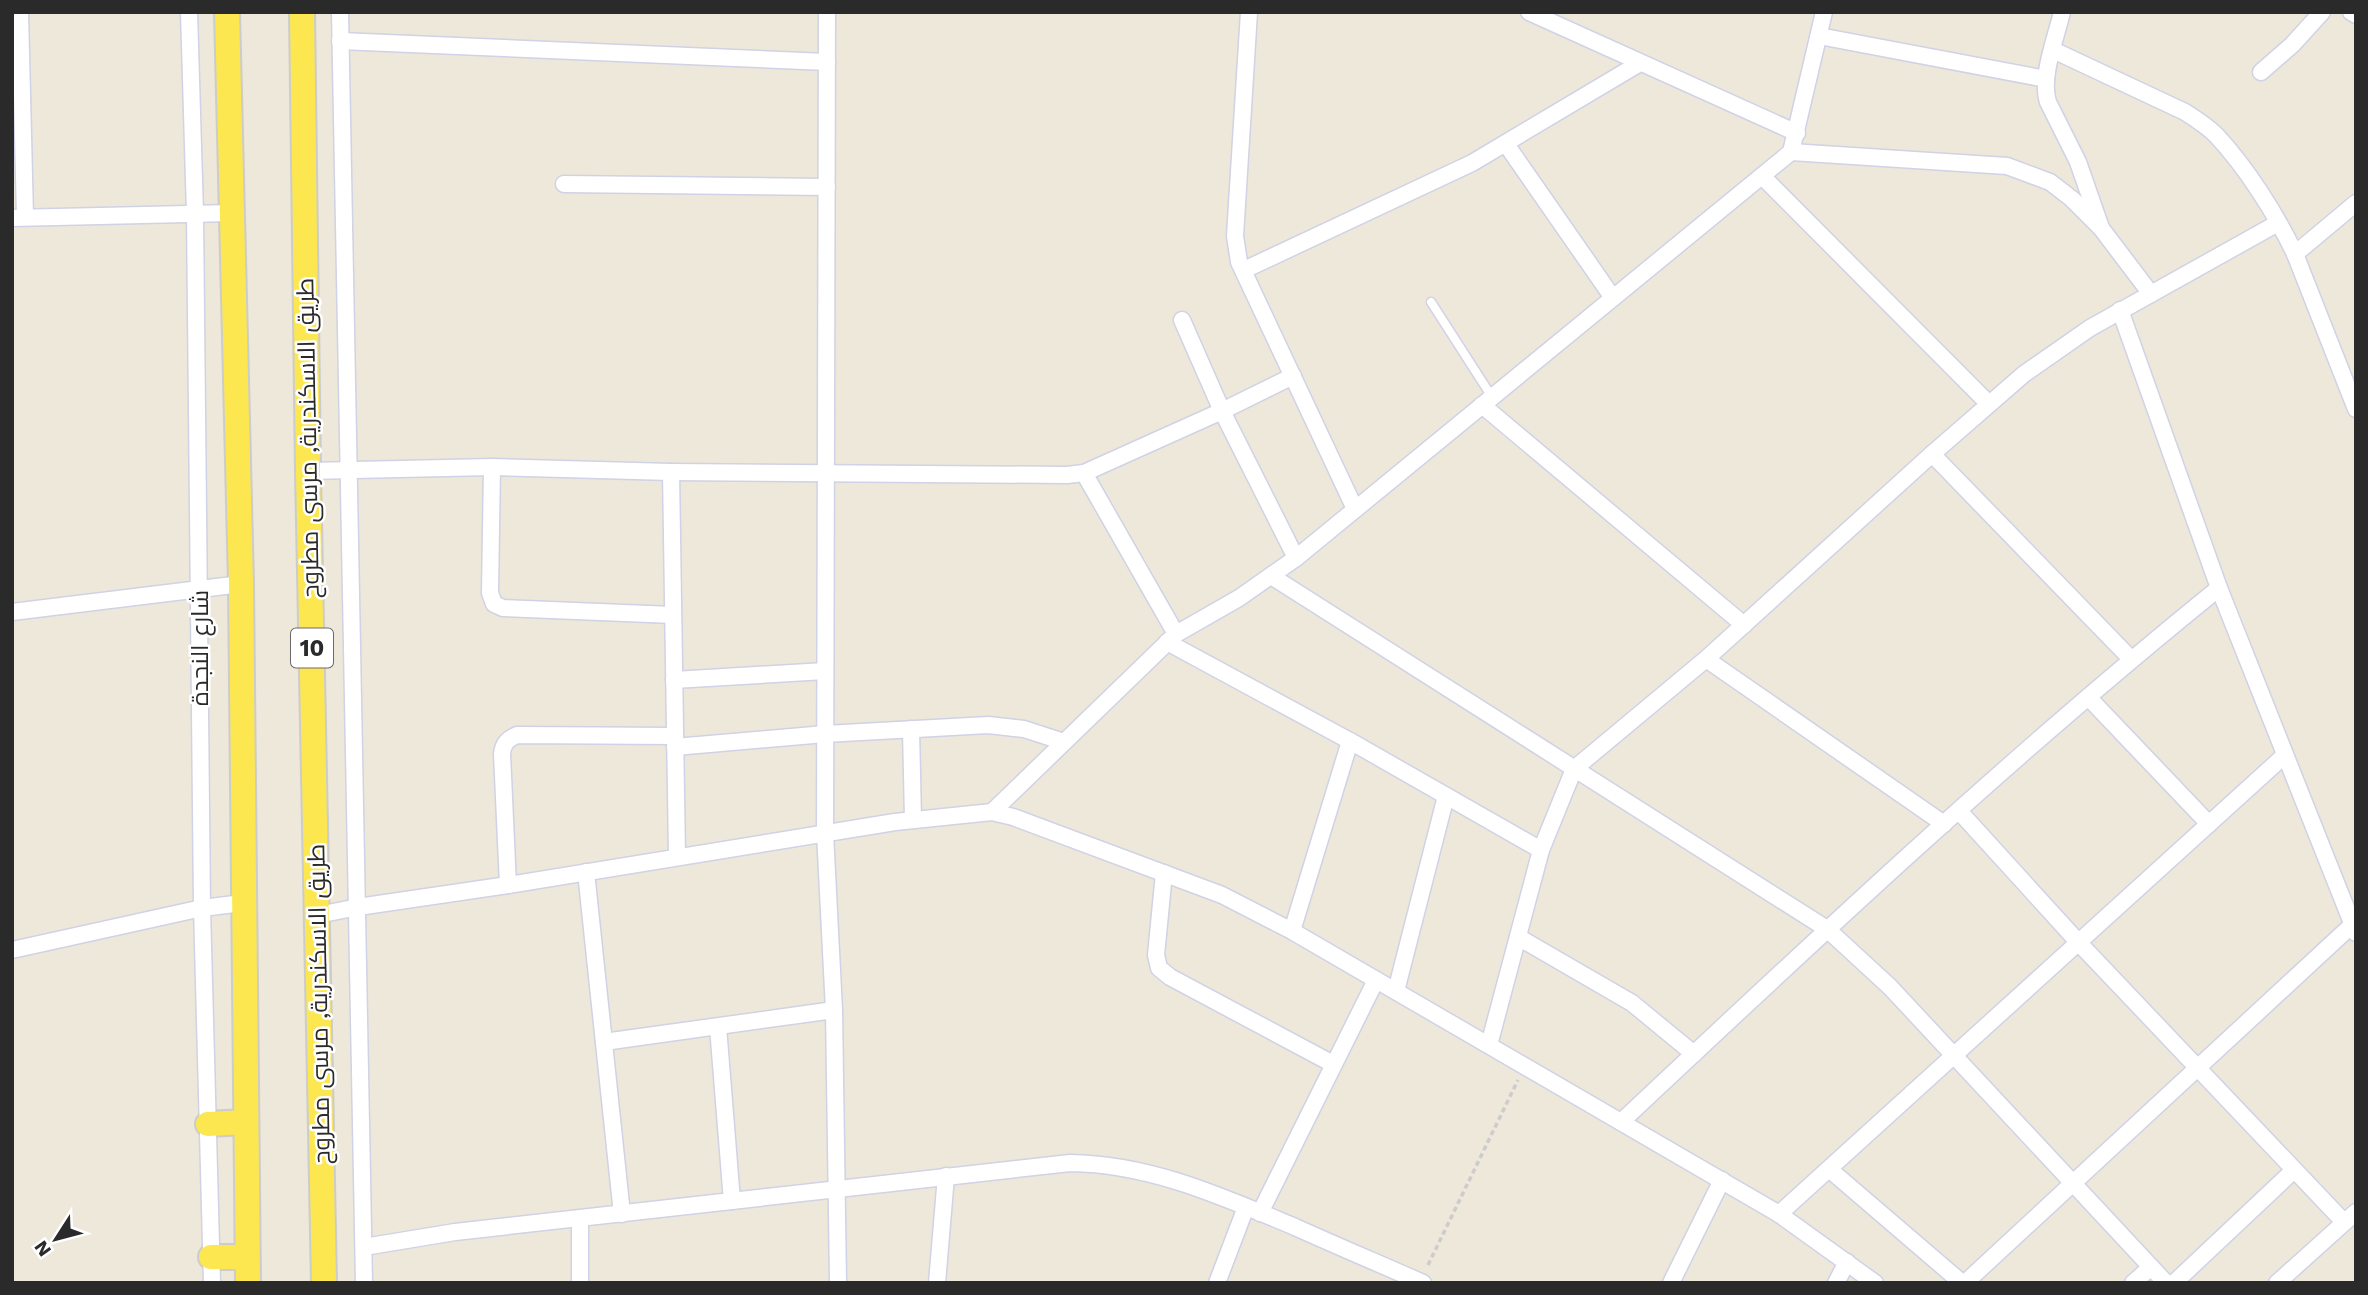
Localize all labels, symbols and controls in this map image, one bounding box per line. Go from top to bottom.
street label: طريق الاسكندرية, مرسى مطروح [291,277,327,599]
street label: شارع النجدة [186,590,216,706]
road number: 10 [291,628,333,668]
street label: طريق الاسكندرية, مرسى مطروح [302,843,338,1165]
north arrow [21,1204,91,1274]
text: N [29,1236,56,1261]

